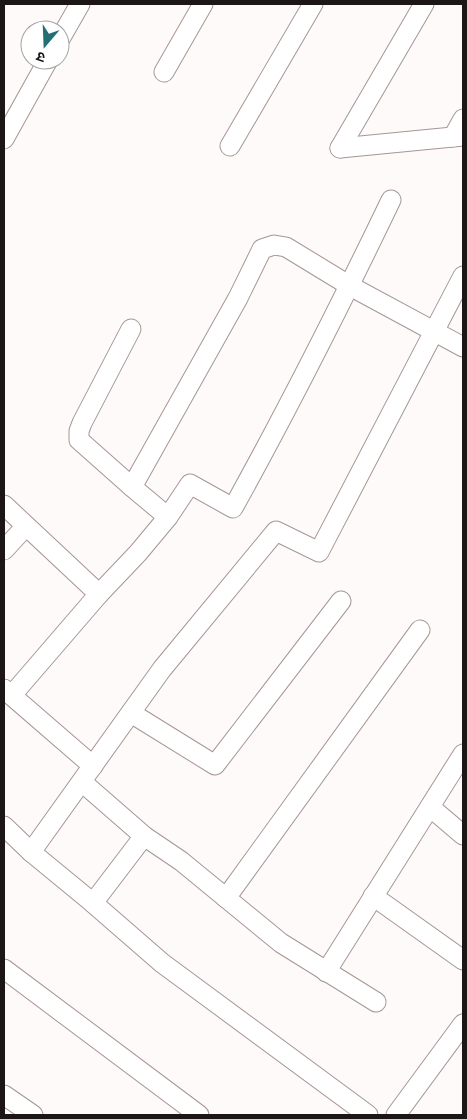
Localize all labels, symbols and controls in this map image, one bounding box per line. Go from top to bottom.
north arrow [20,20,70,70]
text: उ [33,46,48,69]

